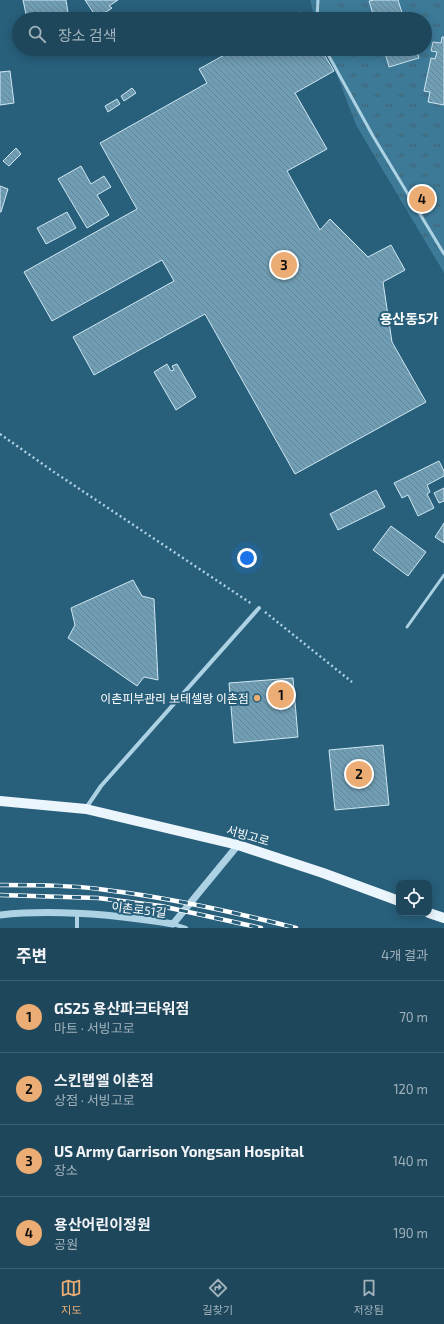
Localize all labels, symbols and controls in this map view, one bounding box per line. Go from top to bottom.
search box [12,12,432,56]
icon: search [26,23,48,45]
text: 장소 검색 [58,26,117,44]
pin: 4 [409,184,435,214]
pin: 3 [271,250,297,280]
district label: 용산동5가 [379,310,439,327]
your location [237,548,257,568]
pin: 1 [268,680,294,710]
place label: 이촌피부관리 보테셀랑 이촌점 [100,691,249,705]
marker: 이촌피부관리 보테셀랑 이촌점 [252,693,262,703]
pin: 2 [346,759,372,789]
street label: 서빙고로 [225,822,271,848]
map controls [396,880,432,916]
button: locate [396,880,432,916]
street label: 이촌로51길 [111,899,167,919]
text: 주변 [16,945,47,965]
text: 4개 결과 [381,947,428,963]
text: GS25 용산파크타워점 [54,999,189,1017]
text: 1 [26,1009,32,1025]
text: 70 m [399,1009,428,1025]
text: 마트 · 서빙고로 [54,1020,135,1036]
text: 스킨랩엘 이촌점 [54,1071,154,1089]
text: 2 [25,1081,33,1097]
text: 120 m [393,1081,428,1097]
text: 상점 · 서빙고로 [54,1092,135,1108]
text: US Army Garrison Yongsan Hospital [54,1142,304,1160]
text: 3 [25,1153,33,1169]
text: 140 m [393,1153,428,1169]
text: 장소 [54,1162,78,1178]
text: 용산어린이정원 [54,1215,151,1233]
text: 4 [25,1225,33,1241]
text: 190 m [393,1225,428,1241]
text: 공원 [54,1236,78,1252]
tab: 지도 [60,1277,82,1317]
tab: 길찾기 [203,1277,233,1317]
tab: 저장됨 [353,1277,384,1317]

